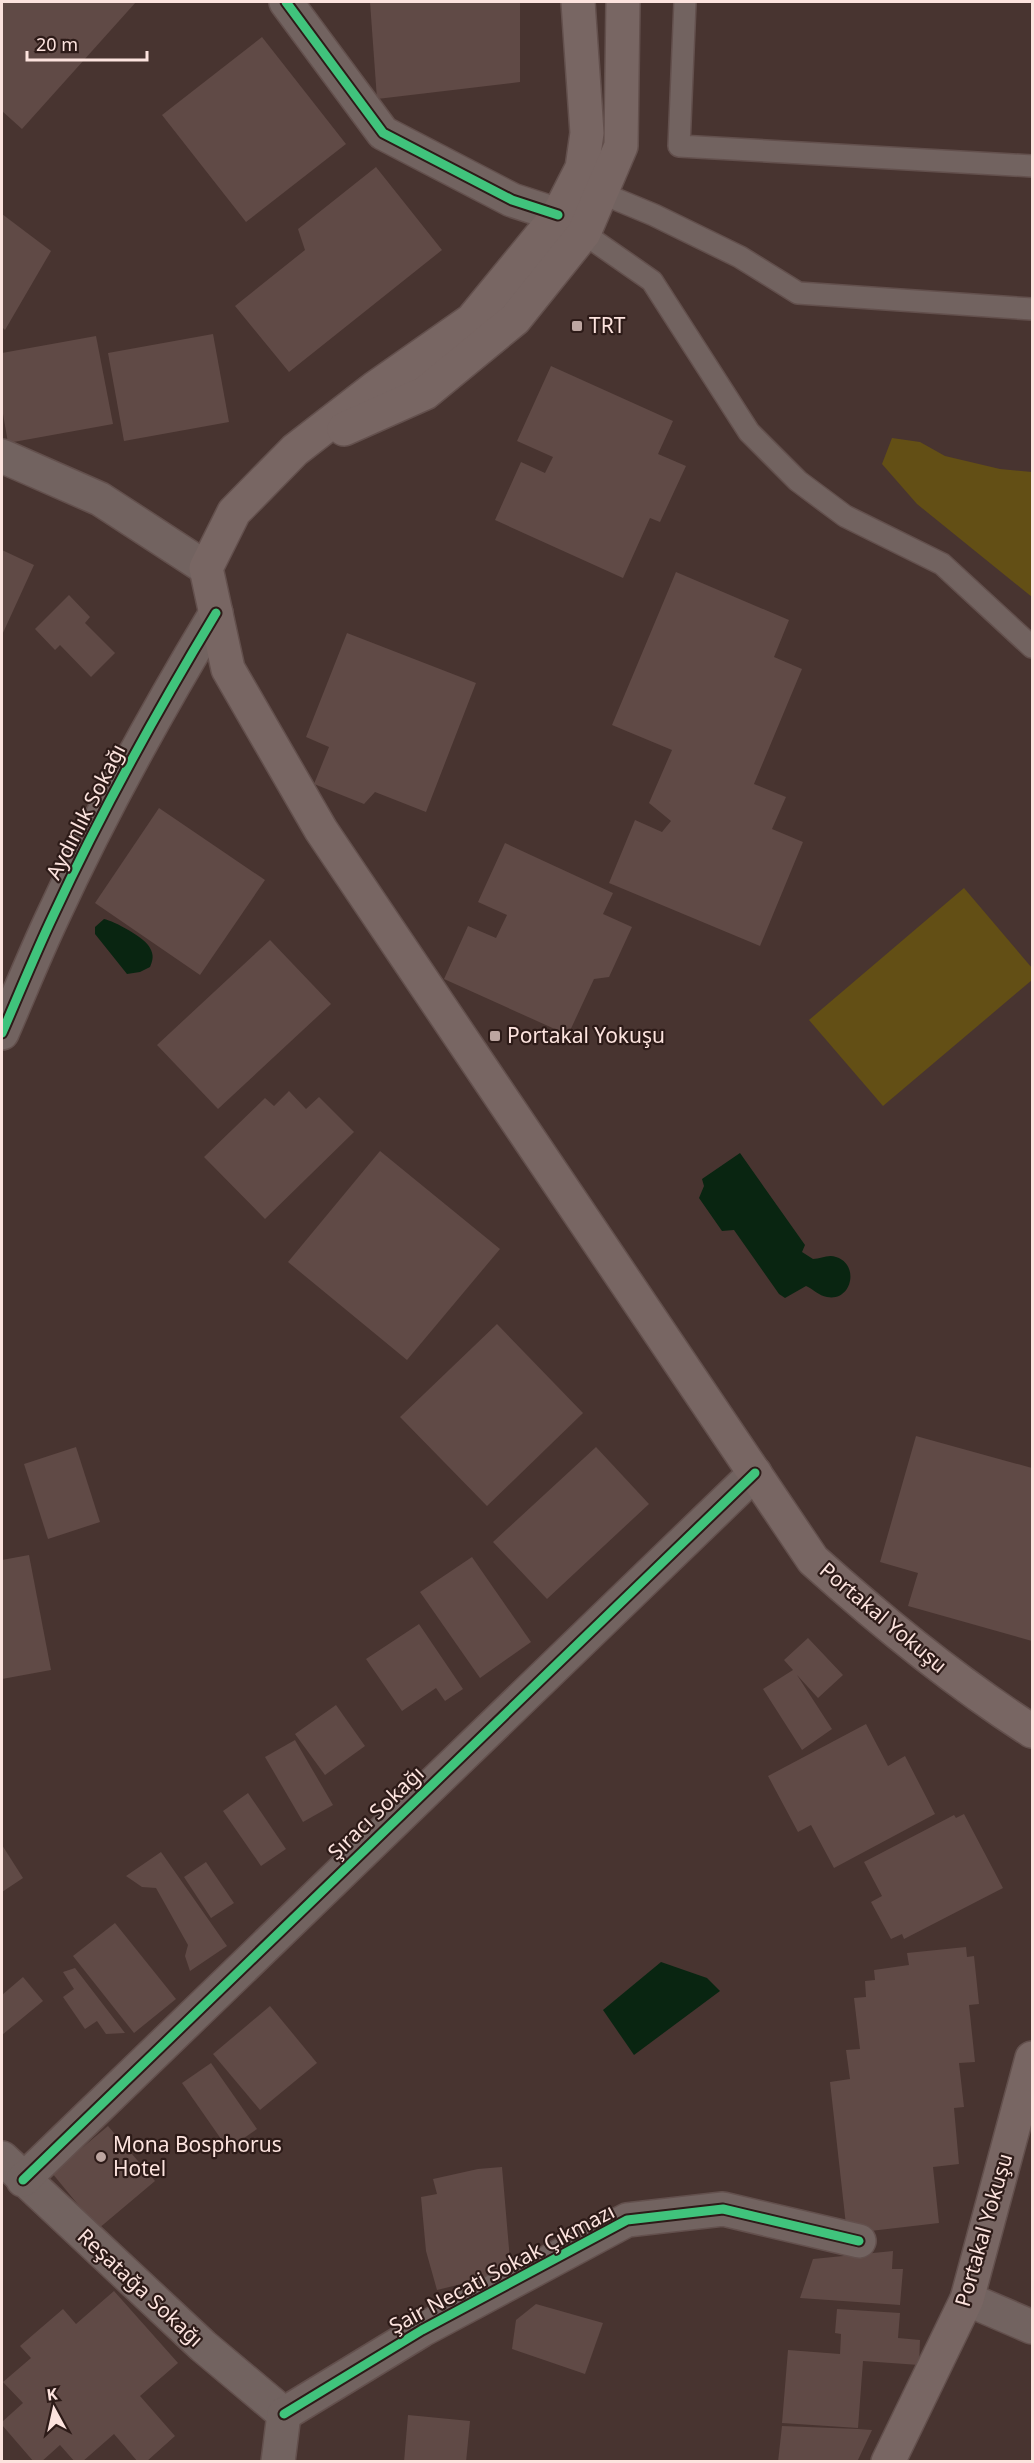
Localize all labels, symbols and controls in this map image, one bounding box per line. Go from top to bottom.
scale bar [27,24,147,62]
text: 20 m [36,32,78,56]
place label: TRT [589,311,626,339]
marker: TRT [570,319,584,333]
street label: Aydınlık Sokağı [39,739,131,884]
place label: Portakal Yokuşu [507,1021,665,1049]
marker: Portakal Yokuşu [488,1029,502,1043]
street label: Portakal Yokuşu [814,1556,953,1679]
street label: Şıracı Sokağı [321,1759,429,1865]
place label: Mona Bosphorus Hotel [113,2130,282,2182]
marker: Mona Bosphorus Hotel [94,2150,108,2164]
street label: Portakal Yokuşu [948,2150,1018,2310]
street label: Şair Necati Sokak Çıkmazı [384,2197,619,2340]
street label: Reşatağa Sokağı [72,2222,209,2353]
north arrow [24,2379,84,2439]
text: K [45,2382,59,2406]

